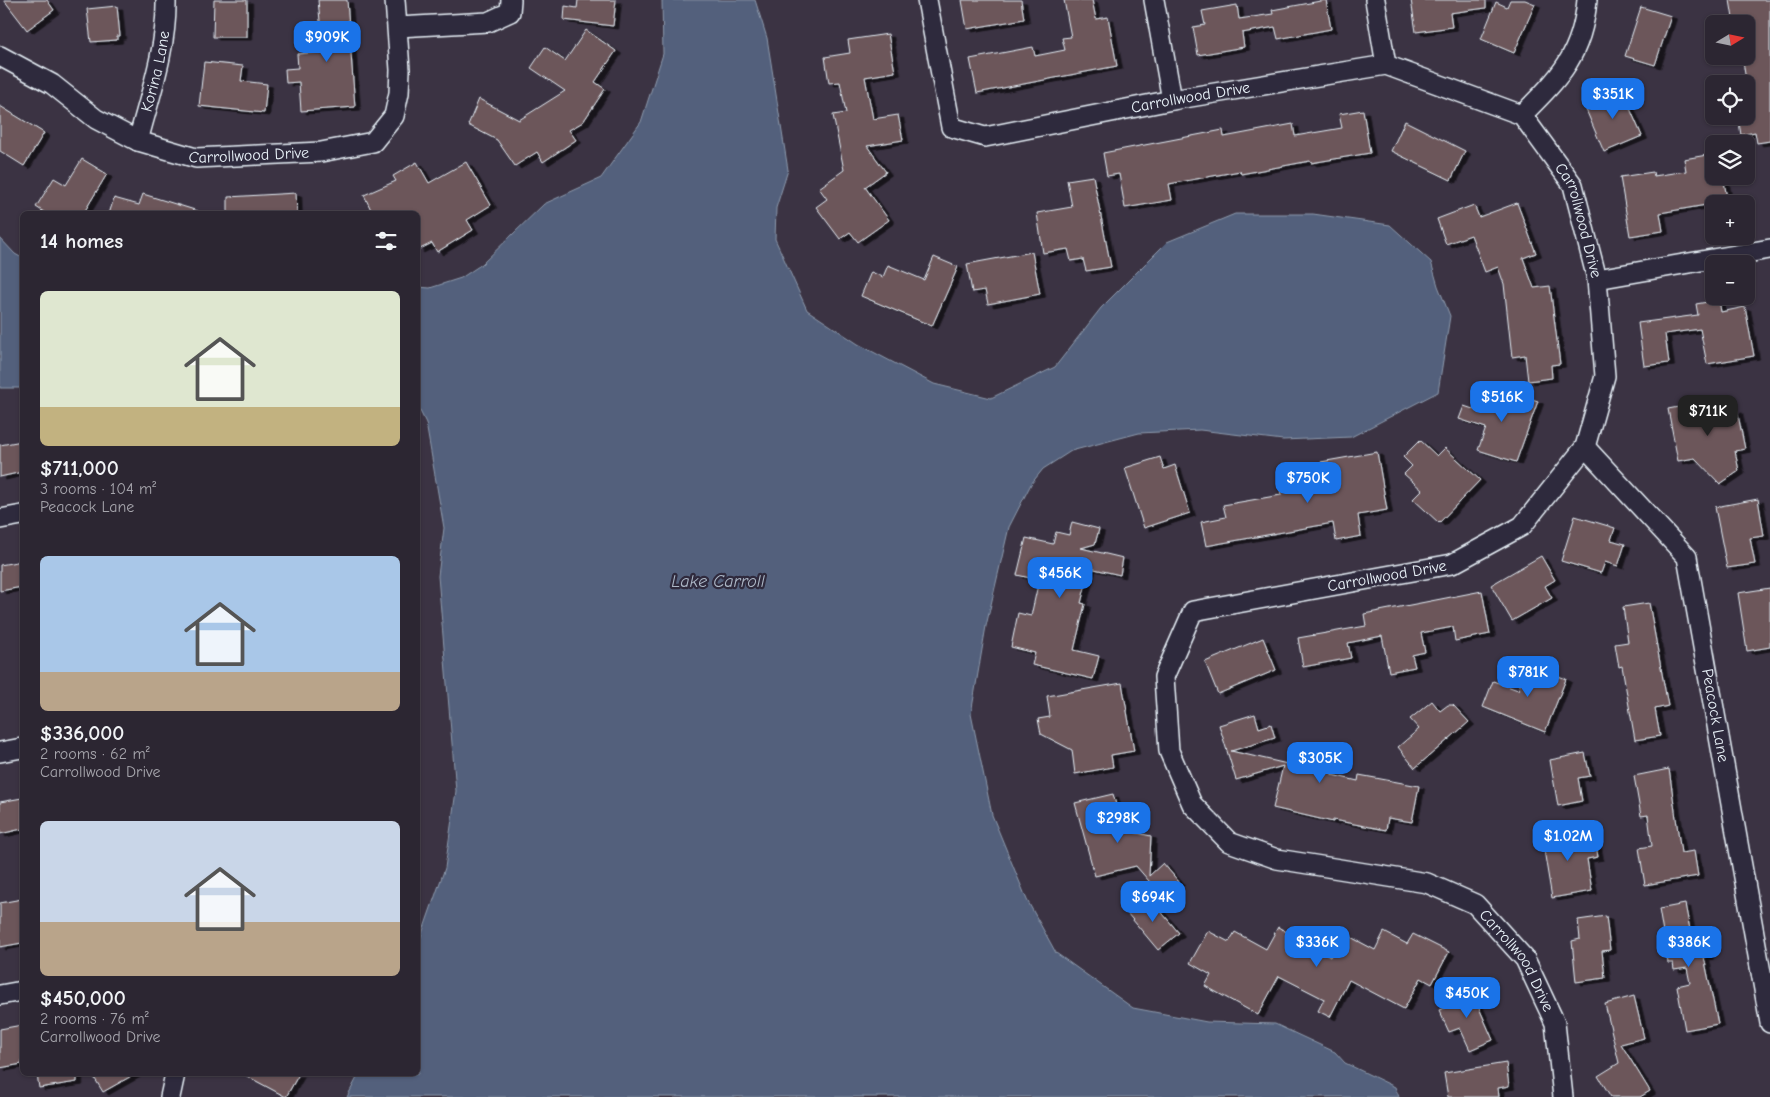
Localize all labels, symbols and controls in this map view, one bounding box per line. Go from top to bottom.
north arrow [1705,15,1755,65]
map controls [1705,15,1755,305]
pin: $909K [292,20,362,63]
text: $909K [305,28,349,46]
street label: Korina Lane [137,30,173,114]
button: locate [1705,75,1755,125]
street label: Carrollwood Drive [1129,78,1251,117]
pin: $351K [1578,78,1648,120]
text: $351K [1592,85,1634,103]
button: layers [1705,135,1755,185]
street label: Carrollwood Drive [186,144,309,167]
street label: Carrollwood Drive [1551,160,1605,280]
button: + [1705,195,1755,245]
icon: filters [372,227,400,255]
text: 14 homes [40,229,123,253]
button: − [1705,255,1755,305]
icon: home [175,324,265,414]
pin: $516K [1467,380,1537,423]
text: $516K [1481,388,1523,406]
pin: $711K [1673,394,1743,437]
text: $711K [1689,402,1727,420]
text: $711,000 [40,456,119,480]
pin: $750K [1273,462,1343,504]
text: $750K [1286,469,1330,487]
text: 3 rooms · 104 m² [40,480,156,498]
text: Peacock Lane [40,498,134,516]
pin: $456K [1025,556,1095,599]
street label: Carrollwood Drive [1326,557,1448,595]
text: $456K [1038,564,1082,582]
water label: Lake Carroll [671,571,766,592]
icon: home [175,589,265,679]
pin: $781K [1493,656,1563,698]
text: $781K [1508,663,1548,681]
street label: Peacock Lane [1698,667,1732,764]
text: $336,000 [40,721,124,745]
pin: $305K [1285,742,1355,784]
text: 2 rooms · 62 m² [40,745,150,763]
text: $305K [1298,749,1342,767]
text: Carrollwood Drive [40,763,160,781]
pin: $298K [1083,802,1153,844]
text: $298K [1096,809,1140,827]
pin: $1.02M [1527,820,1609,862]
text: $1.02M [1544,827,1592,845]
icon: home [175,854,265,944]
pin: $694K [1118,880,1188,923]
text: $694K [1132,888,1174,906]
street label: Carrollwood Drive [1476,906,1557,1014]
pin: $336K [1282,926,1352,968]
pin: $386K [1654,926,1724,968]
text: $336K [1296,933,1338,951]
text: $386K [1667,933,1711,951]
pin: $450K [1432,976,1502,1019]
text: $450K [1445,984,1489,1002]
text: $450,000 [40,986,126,1010]
text: 2 rooms · 76 m² [40,1010,149,1028]
text: Carrollwood Drive [40,1028,160,1046]

